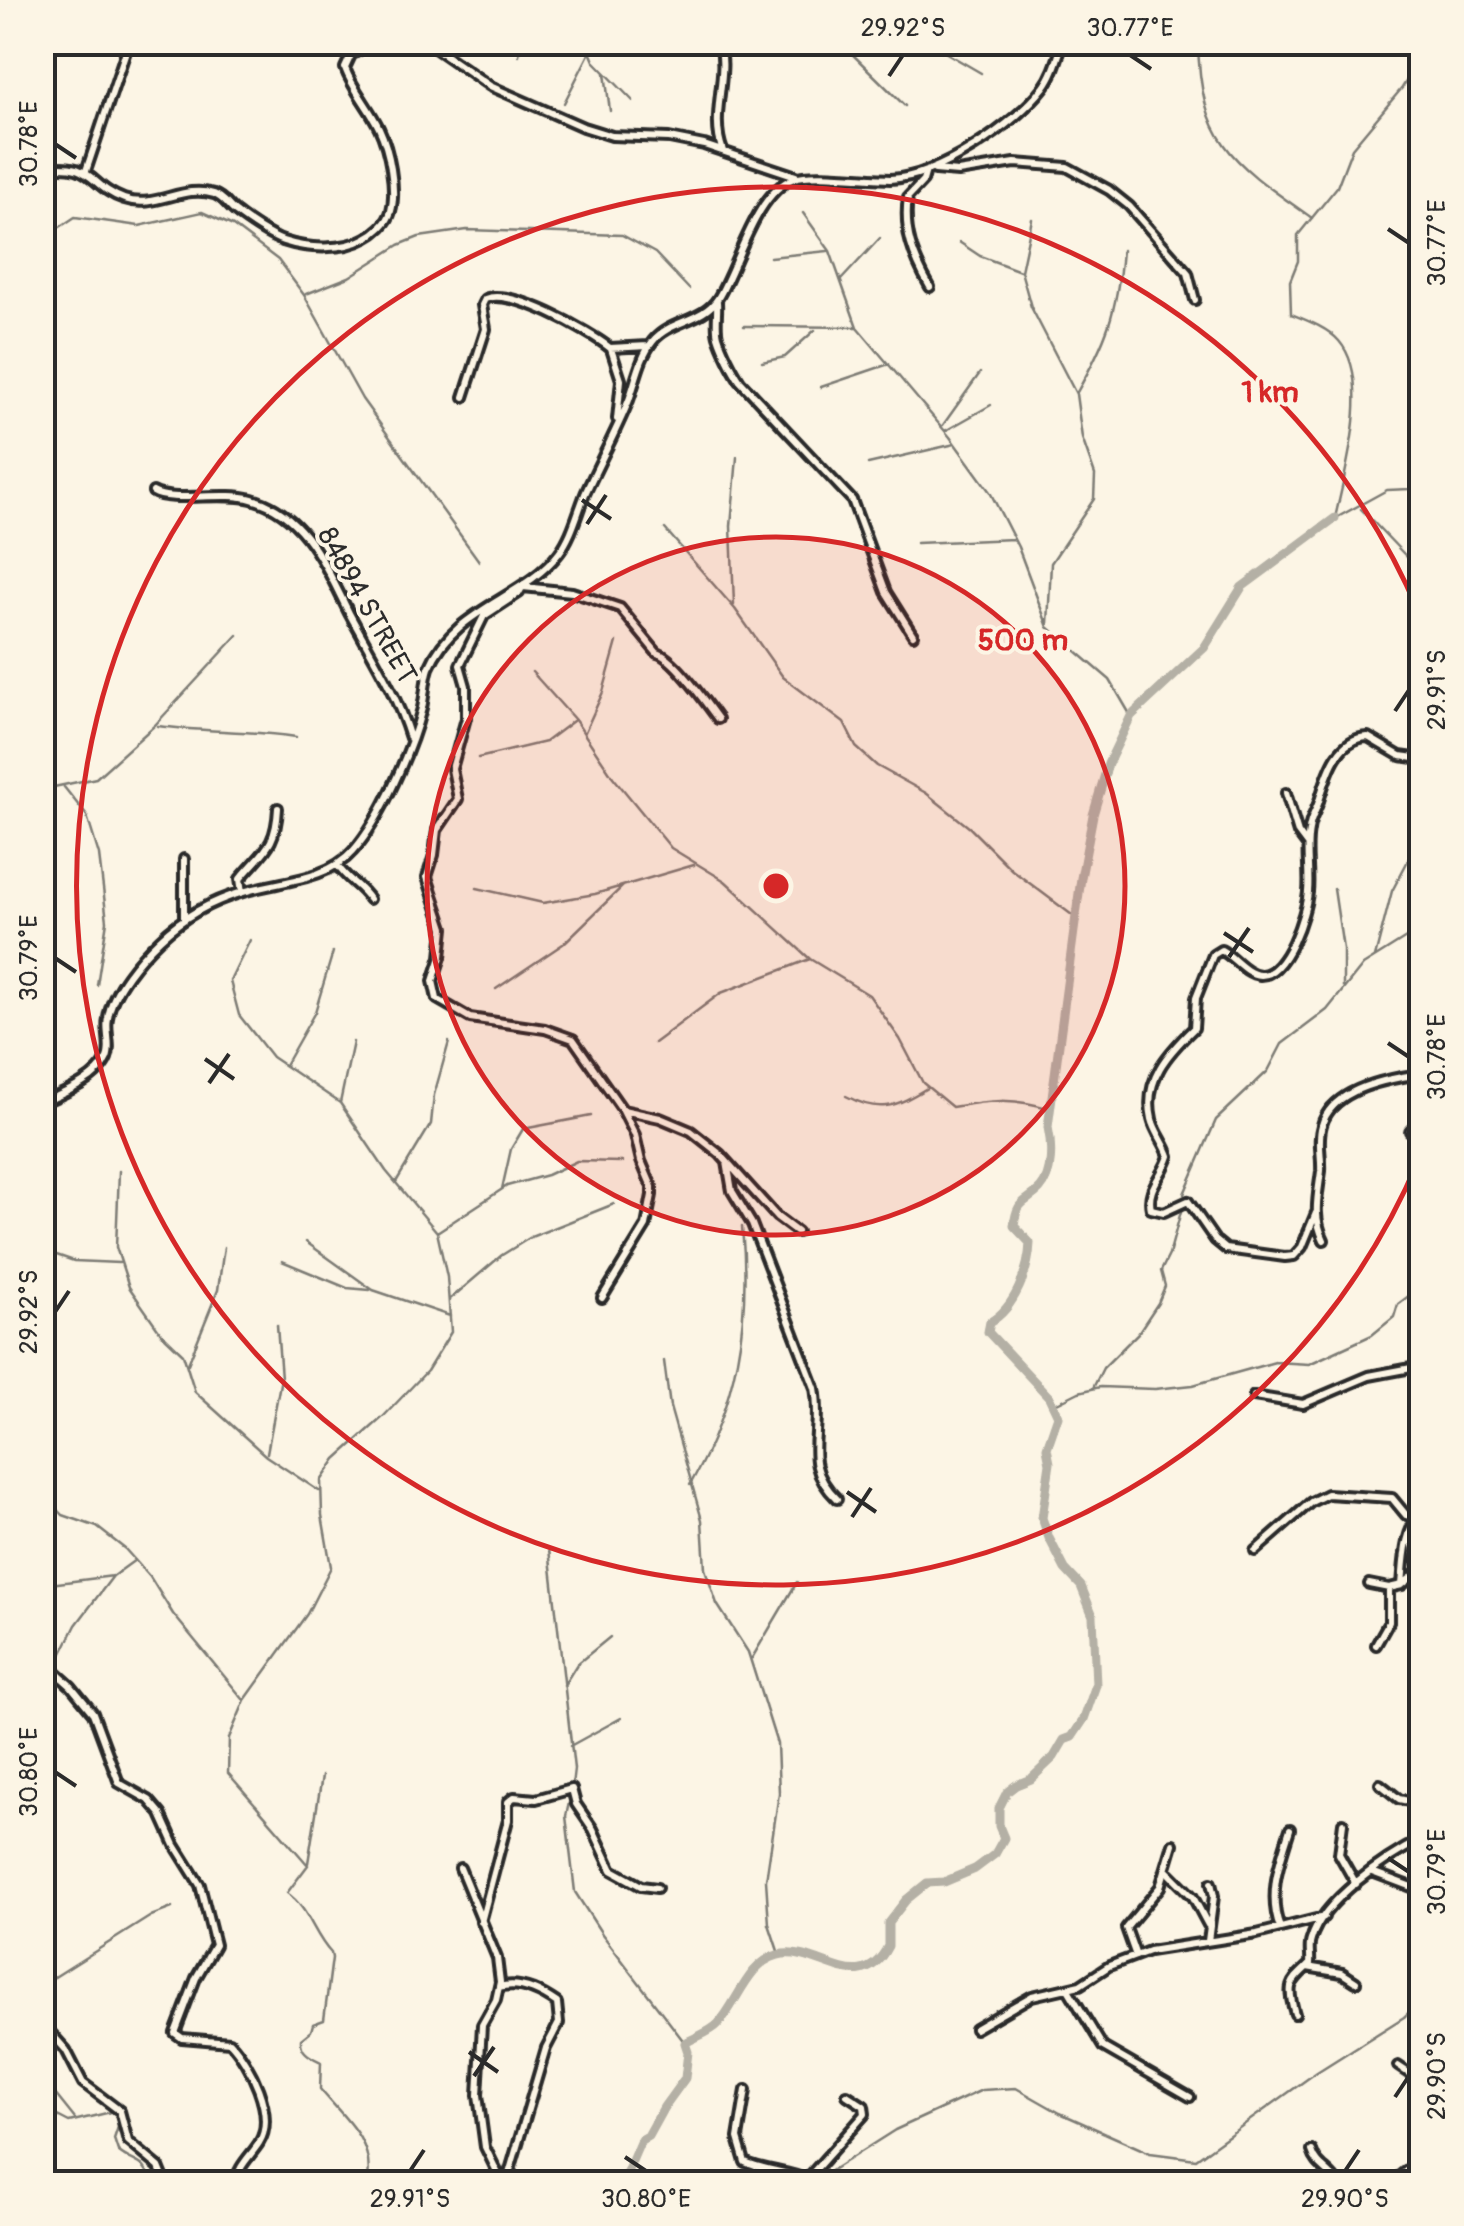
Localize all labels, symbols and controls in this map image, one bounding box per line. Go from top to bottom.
text: 29.92°S [861,13,945,44]
text: 30.77°E [1087,13,1173,44]
text: 30.78°E [14,101,45,187]
text: 30.77°E [1422,200,1453,286]
text: 1 km [1241,374,1299,411]
street label: 84894 STREET [309,521,424,690]
text: 500 m [978,622,1068,659]
text: 29.91°S [1422,650,1453,730]
centre of rings [758,868,794,904]
text: 30.79°E [14,915,45,1001]
text: 30.78°E [1422,1014,1453,1100]
text: 29.92°S [14,1270,45,1354]
text: 30.80°E [14,1727,45,1817]
text: 30.79°E [1422,1829,1453,1915]
text: 29.90°S [1422,2032,1453,2120]
text: 29.91°S [370,2184,450,2215]
text: 30.80°E [601,2184,691,2215]
text: 29.90°S [1301,2184,1389,2215]

